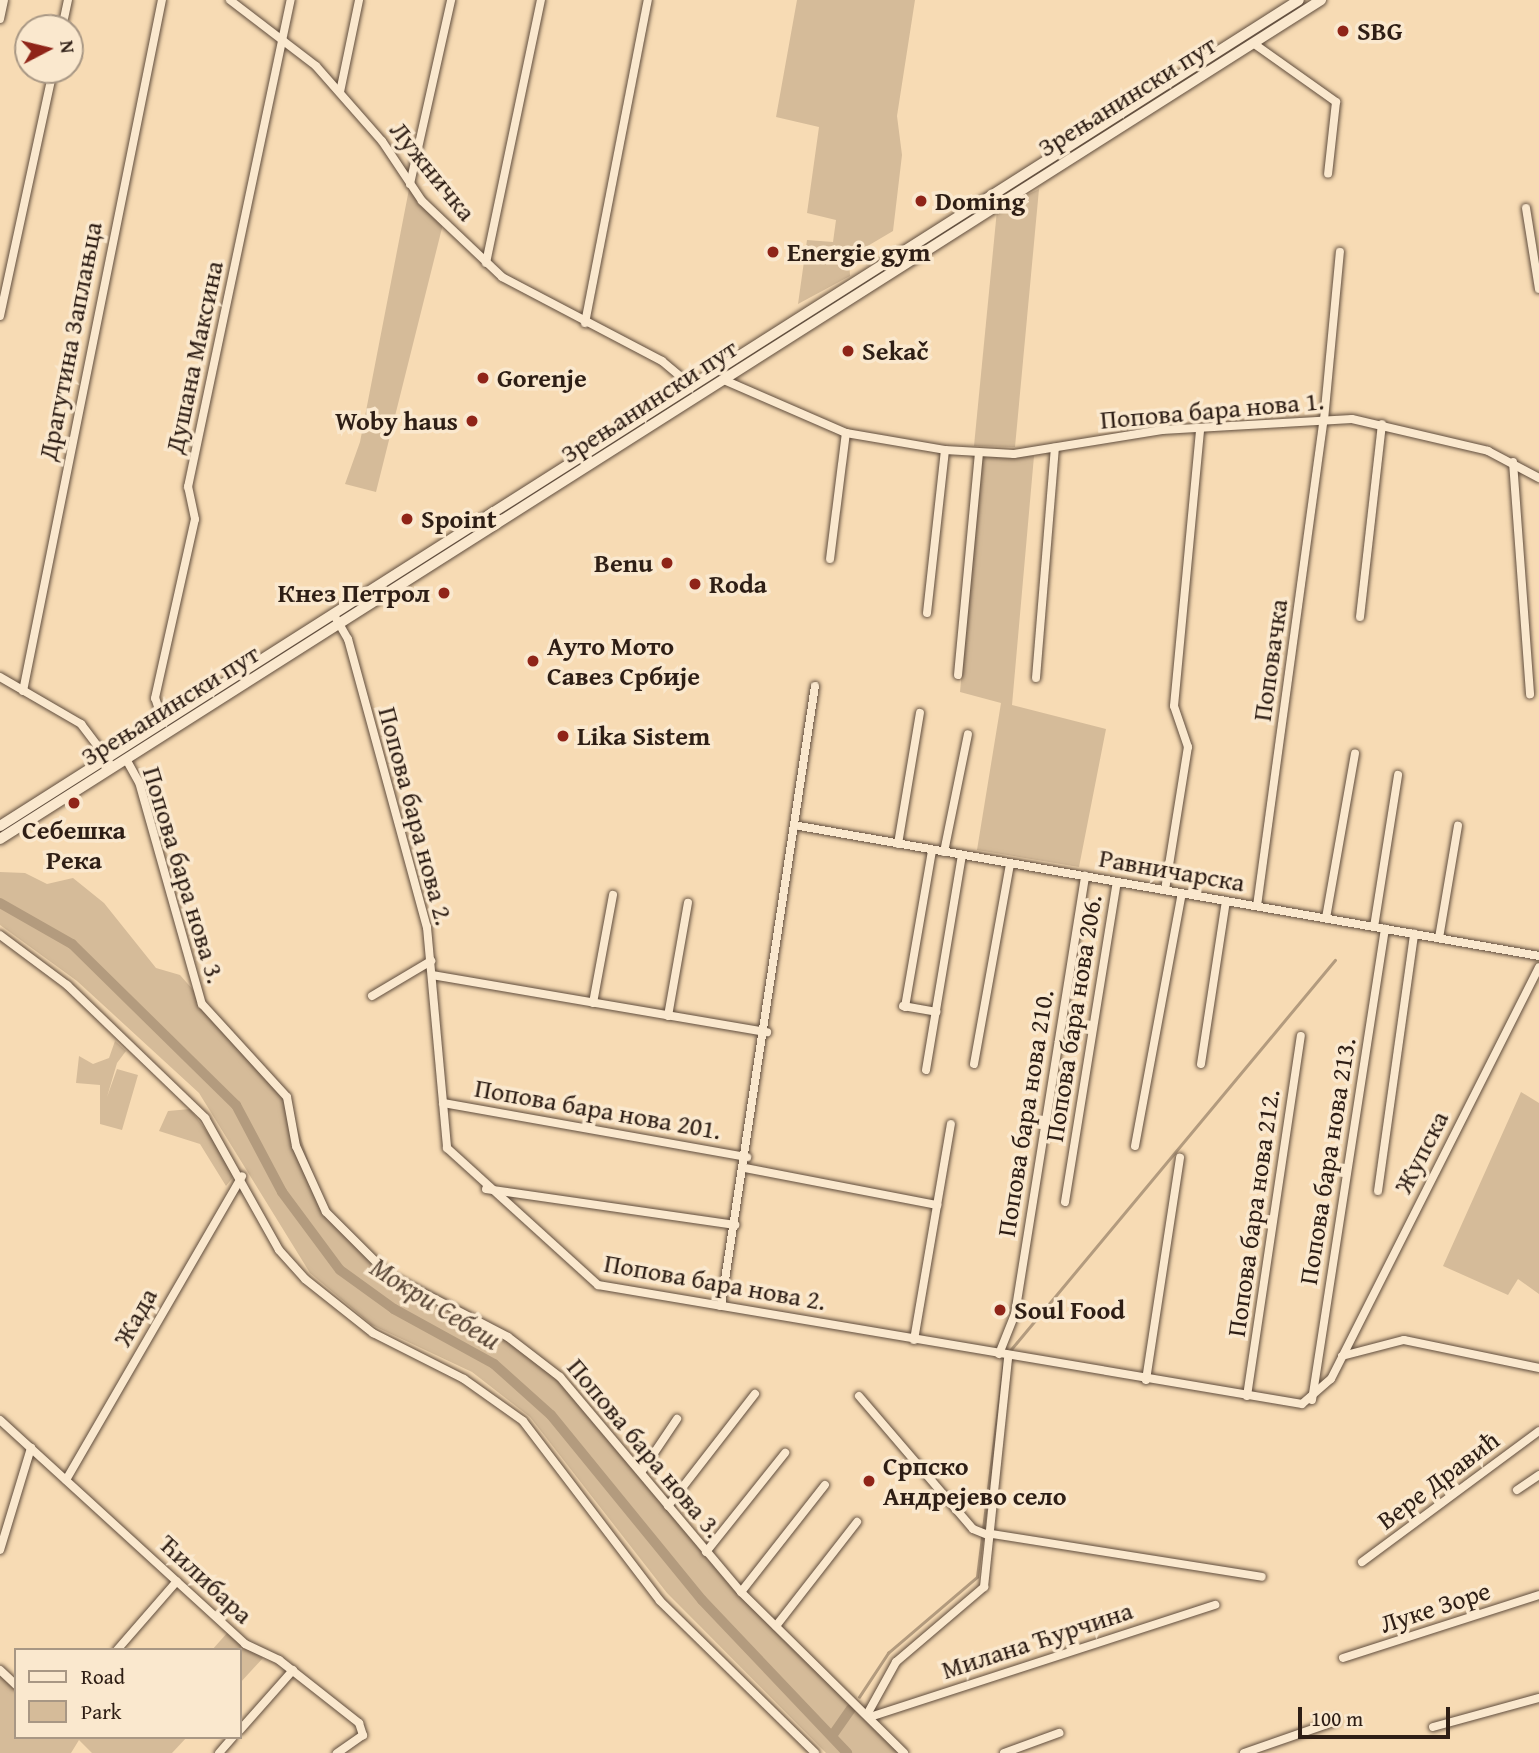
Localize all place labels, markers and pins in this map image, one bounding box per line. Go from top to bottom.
place label: SBG [1357,15,1403,47]
marker: SBG [1335,23,1351,39]
place label: Doming [935,185,1025,217]
marker: Doming [913,193,929,209]
place label: Energie gym [787,236,931,268]
marker: Energie gym [765,244,781,260]
place label: Sekač [862,335,929,367]
marker: Sekač [840,343,856,359]
place label: Gorenje [497,362,587,394]
marker: Gorenje [475,370,491,386]
place label: Woby haus [335,405,458,437]
marker: Woby haus [464,413,480,429]
place label: Spoint [421,503,497,535]
marker: Spoint [399,511,415,527]
place label: Benu [594,547,653,579]
marker: Benu [659,555,675,571]
place label: Roda [709,568,767,600]
marker: Roda [687,576,703,592]
place label: Кнез Петрол [278,577,430,609]
marker: Кнез Петрол [436,585,452,601]
place label: Ауто Мото Савез Србије [547,630,700,692]
marker: Ауто Мото Савез Србије [525,653,541,669]
place label: Lika Sistem [577,720,710,752]
marker: Lika Sistem [555,728,571,744]
marker: Себешка Река [66,795,82,811]
place label: Себешка Река [22,814,126,876]
place label: Soul Food [1014,1294,1125,1326]
marker: Soul Food [992,1302,1008,1318]
place label: Српско Андрејево село [883,1450,1067,1512]
marker: Српско Андрејево село [861,1473,877,1489]

